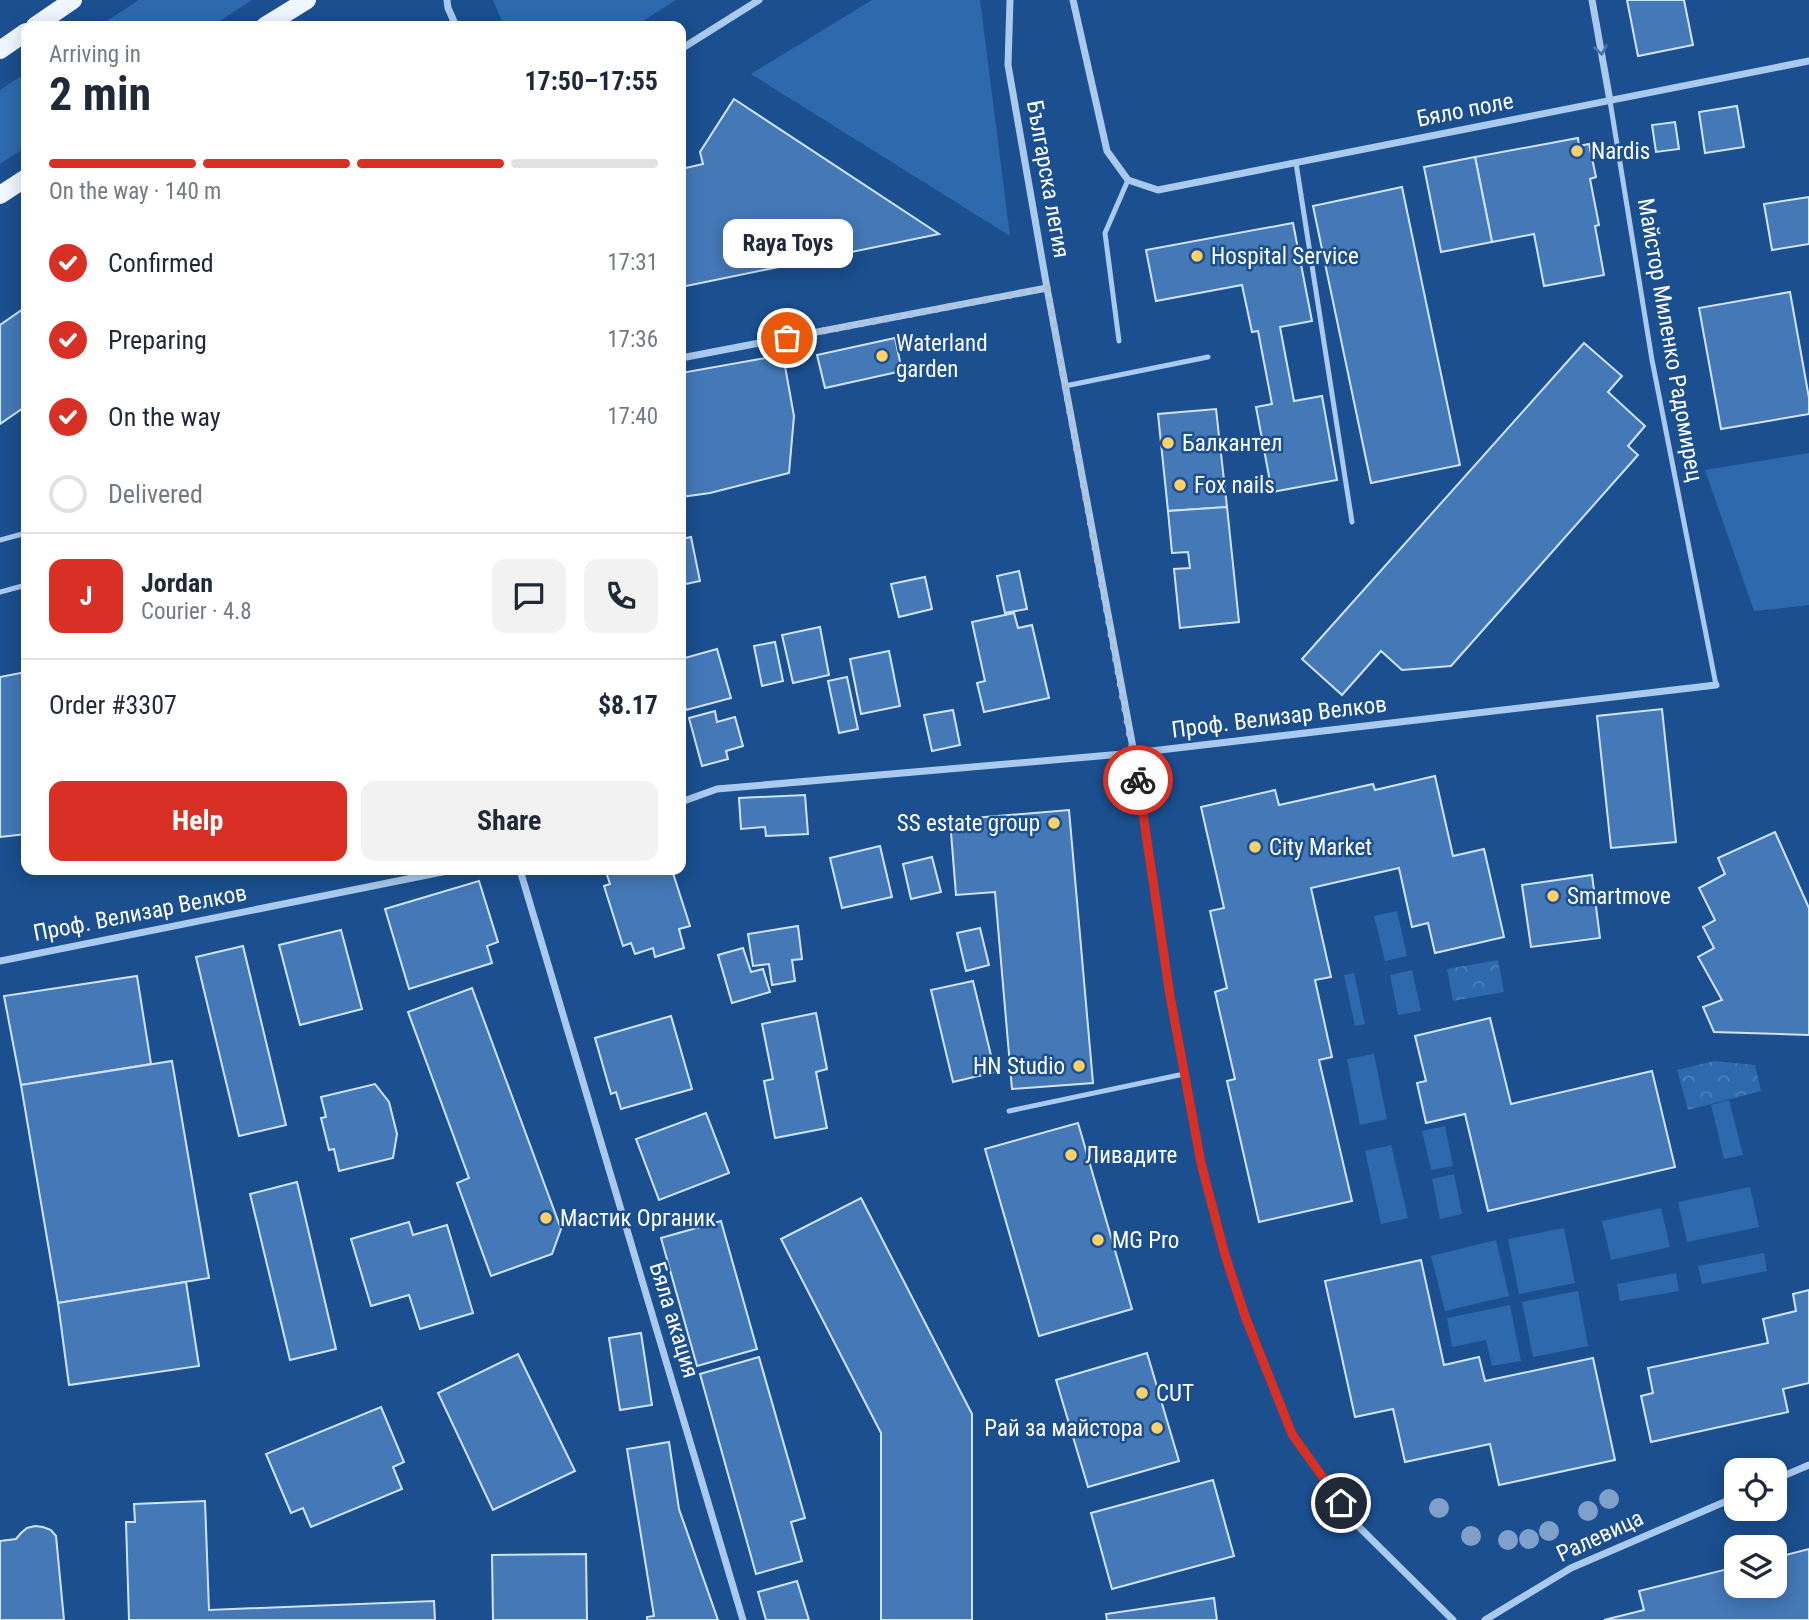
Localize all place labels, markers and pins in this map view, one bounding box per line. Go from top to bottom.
place label: Nardis [1591,138,1650,165]
marker: Nardis [1569,143,1585,159]
callout: Raya Toys [722,219,852,268]
place label: Hospital Service [1211,243,1359,270]
marker: Hospital Service [1189,248,1205,264]
pin [757,308,817,368]
place label: Waterland garden [896,330,988,383]
marker: Waterland garden [874,348,890,364]
place label: Балкантел [1182,430,1283,457]
marker: Балкантел [1160,435,1176,451]
place label: Fox nails [1194,472,1275,499]
marker: Fox nails [1172,477,1188,493]
place label: SS estate group [897,810,1040,837]
marker: SS estate group [1046,815,1062,831]
place label: City Market [1269,834,1372,861]
marker: City Market [1247,839,1263,855]
place label: Smartmove [1567,883,1671,910]
marker: Smartmove [1545,888,1561,904]
place label: HN Studio [973,1053,1065,1080]
marker: HN Studio [1071,1058,1087,1074]
place label: Ливадите [1085,1142,1177,1169]
marker: Ливадите [1063,1147,1079,1163]
place label: Мастик Органик [560,1205,716,1232]
marker: Мастик Органик [538,1210,554,1226]
place label: MG Pro [1112,1227,1179,1254]
marker: MG Pro [1090,1232,1106,1248]
place label: CUT [1156,1380,1194,1407]
marker: CUT [1134,1385,1150,1401]
place label: Рай за майстора [984,1415,1143,1442]
marker: Рай за майстора [1149,1420,1165,1436]
pin [1311,1473,1371,1533]

